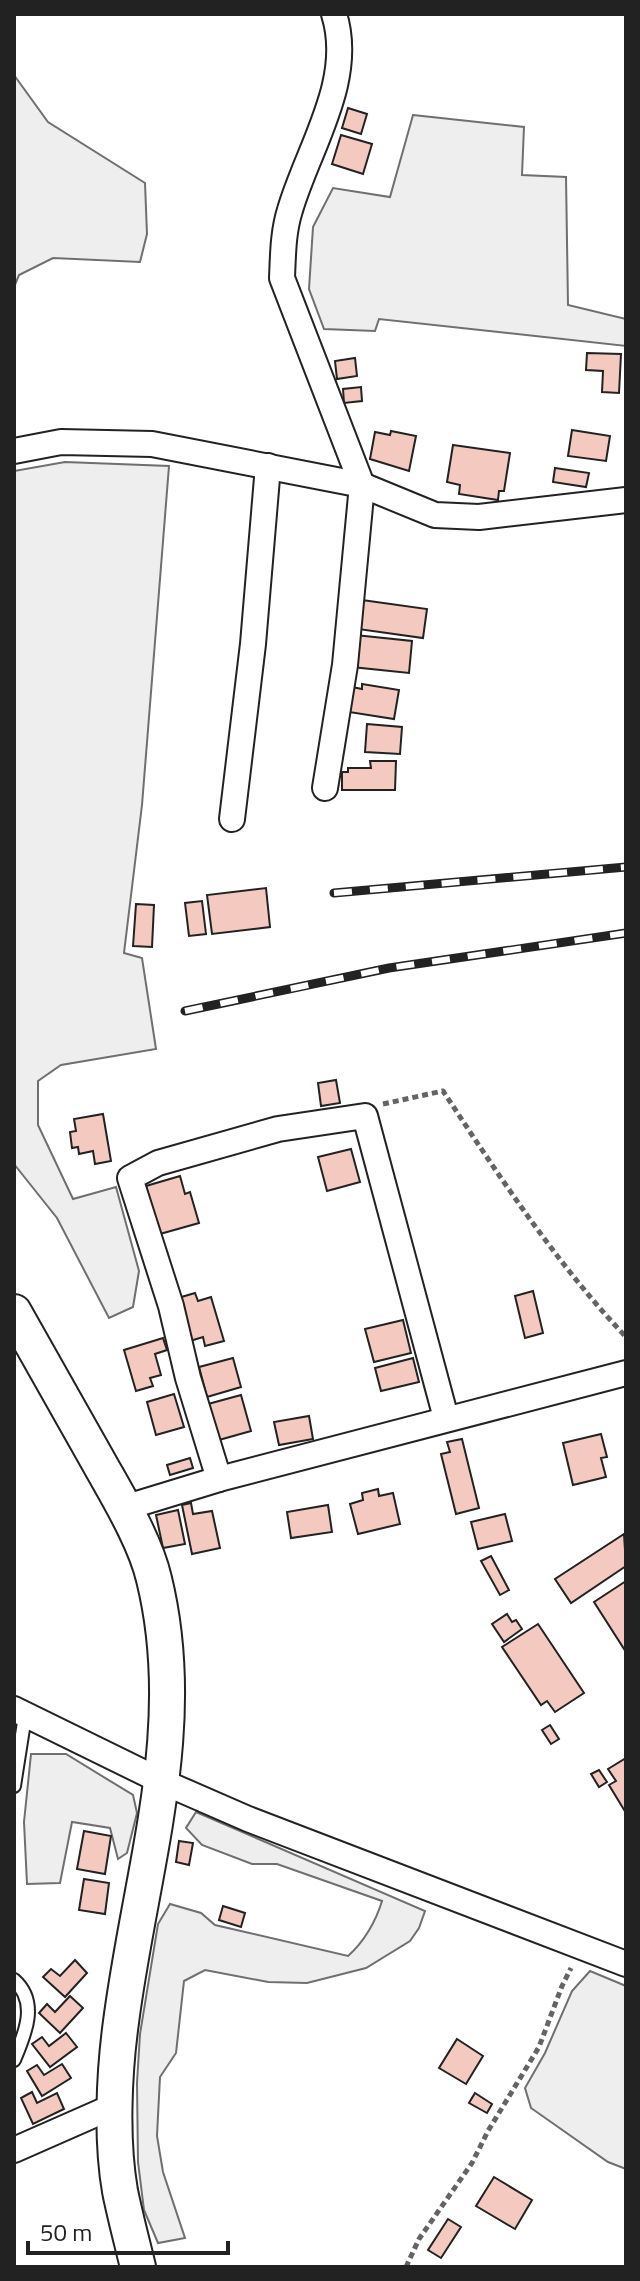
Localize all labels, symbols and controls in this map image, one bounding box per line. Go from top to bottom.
scale bar [28,2205,228,2255]
text: 50 m [40,2214,92,2250]

